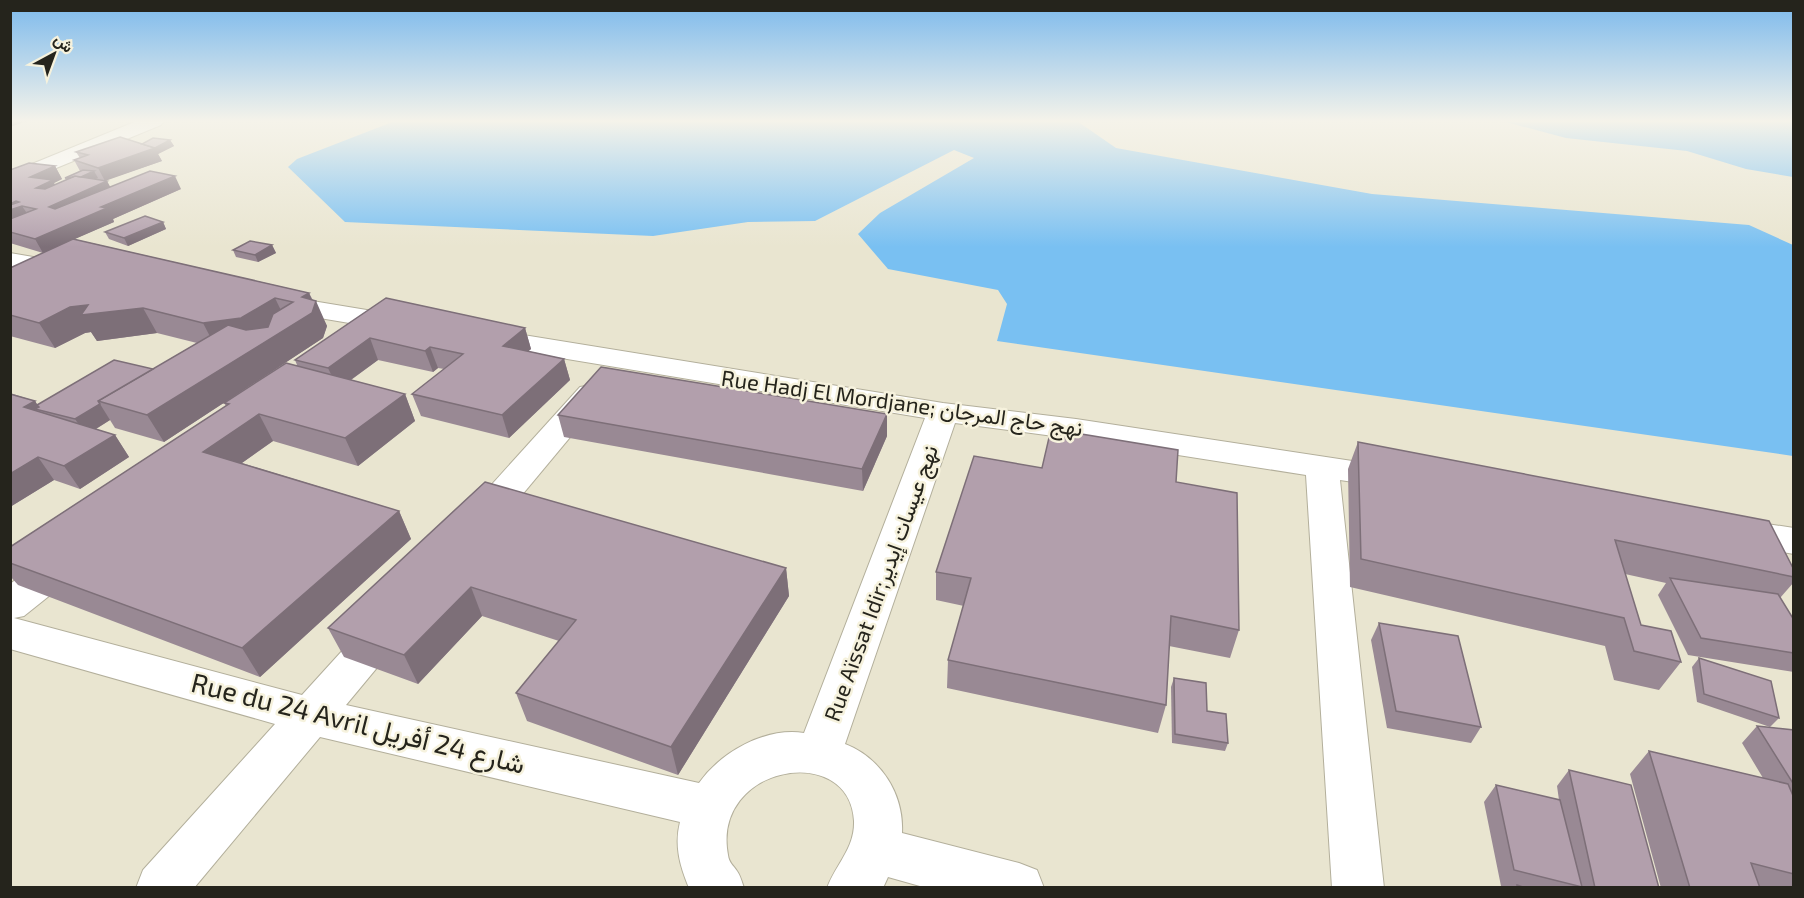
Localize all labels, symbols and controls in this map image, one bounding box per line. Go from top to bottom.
north arrow [24,24,84,84]
text: ش [50,29,78,57]
street label: Rue Hadj El Mordjane; نهج حاج المرجان [719,364,1085,443]
street label: Rue Aïssat Idir;نهج عيسات إيدير [818,441,945,725]
street label: Rue du 24 Avril شارع 24 أفريل [187,665,529,783]

